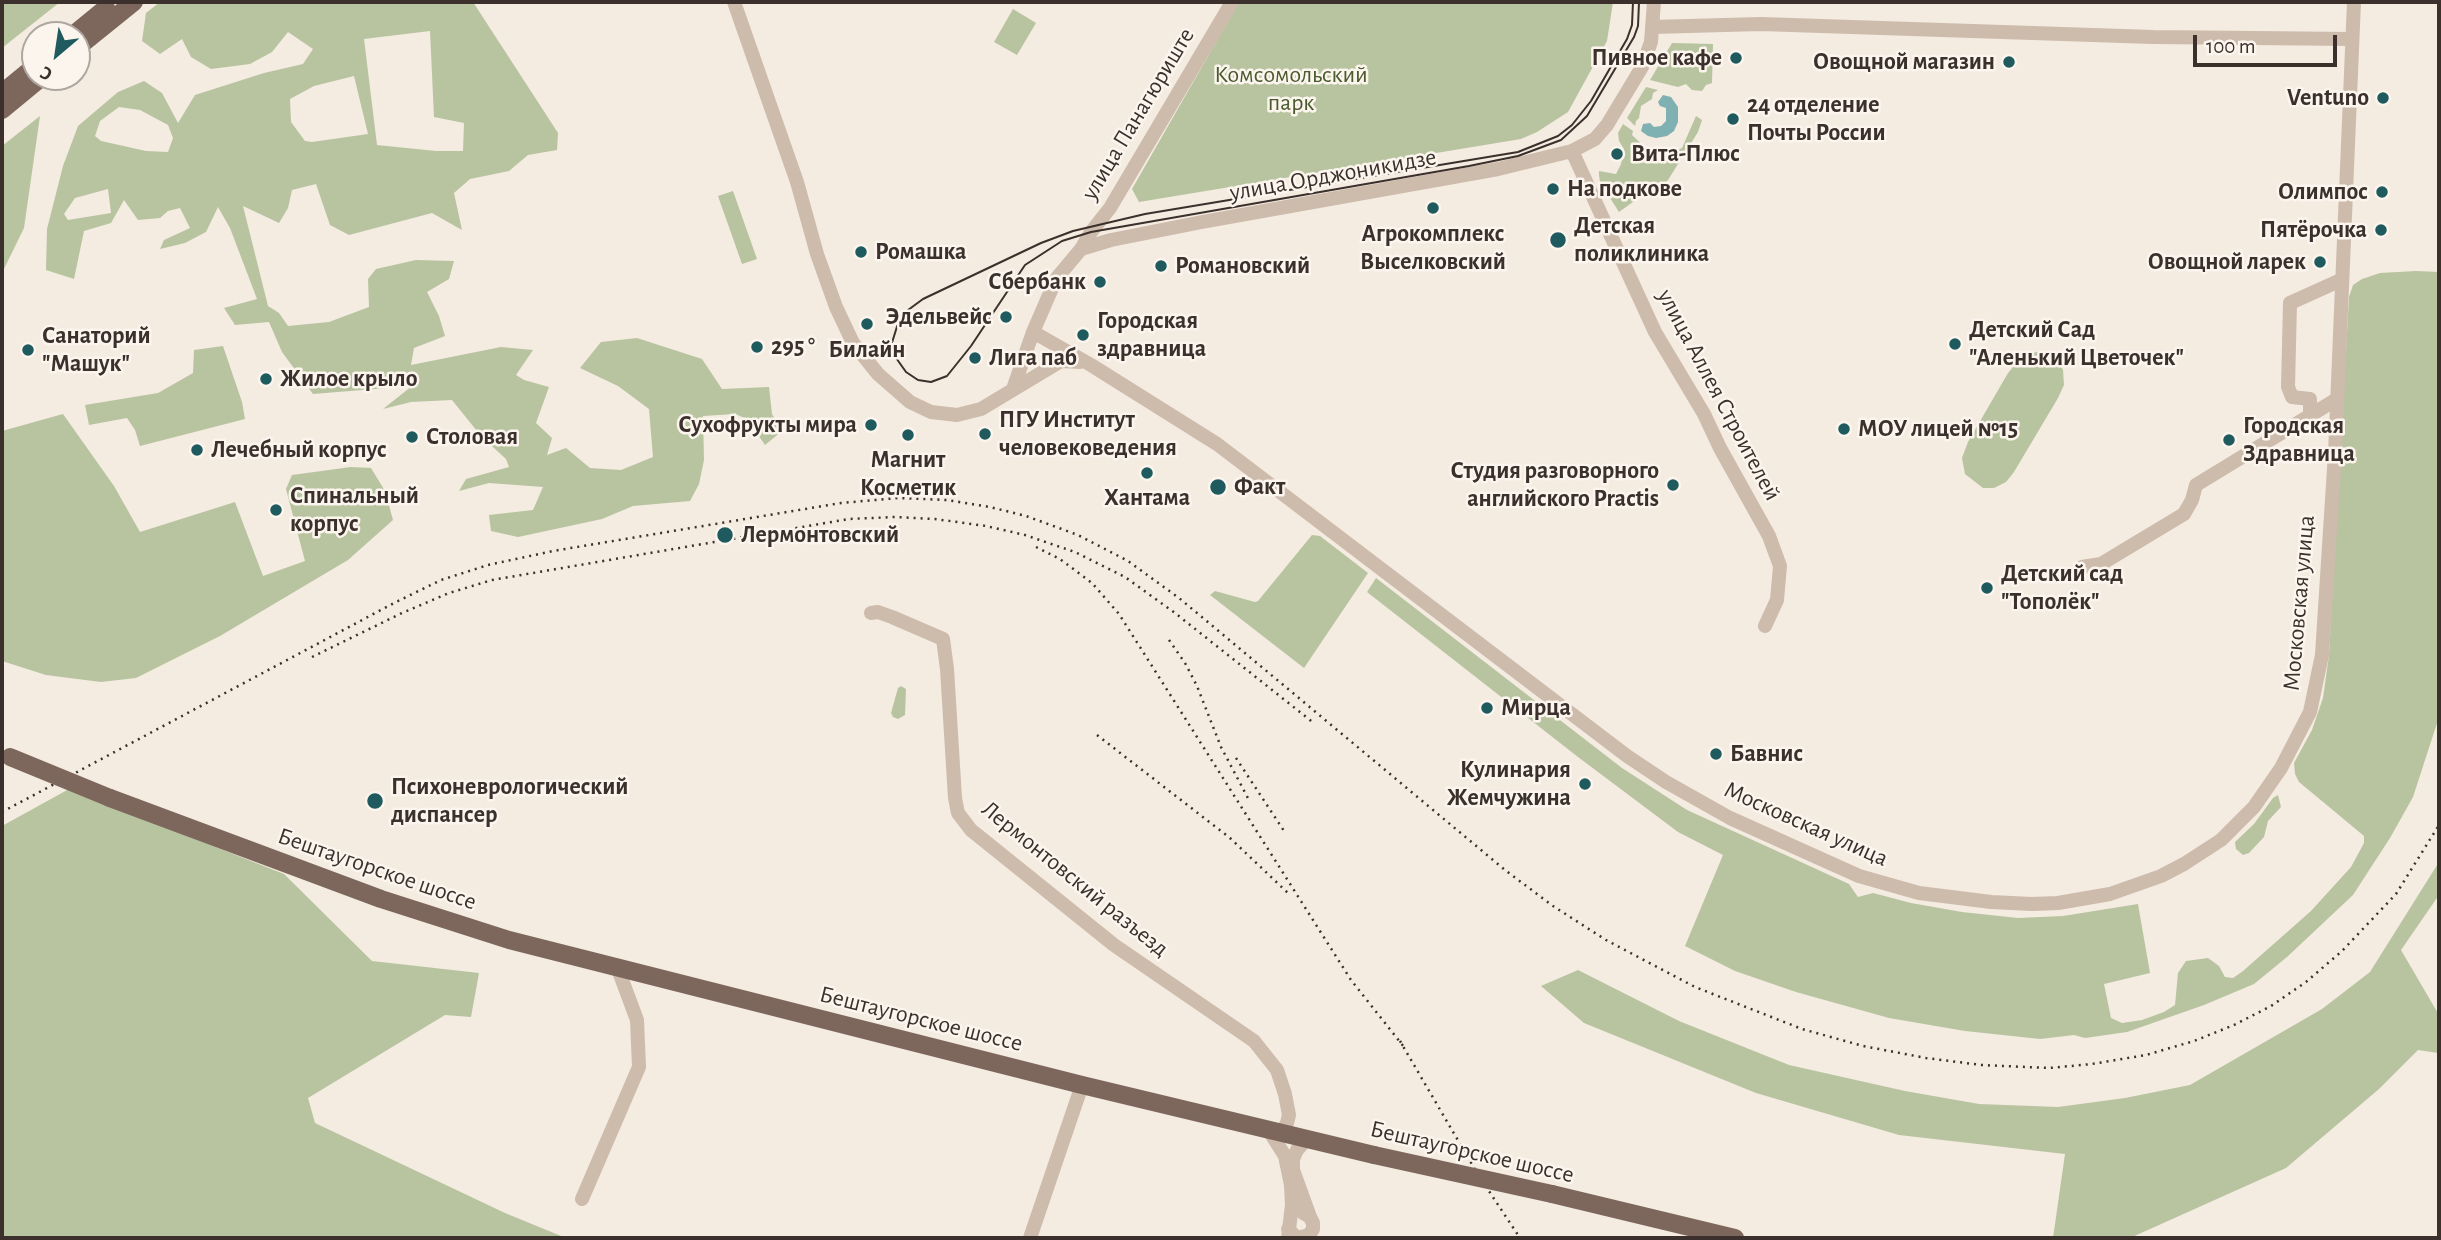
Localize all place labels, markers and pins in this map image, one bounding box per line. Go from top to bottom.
place label: Пивное кафе [1591,44,1722,72]
place label: Овощной магазин [1813,48,1995,76]
marker: Пивное кафе [1728,50,1744,66]
marker: Овощной магазин [2001,54,2017,70]
place label: Ventuno [2287,84,2369,112]
marker: Ventuno [2375,90,2391,106]
place label: 24 отделение Почты России [1747,91,1886,147]
marker: 24 отделение Почты России [1725,111,1741,127]
place label: Вита-Плюс [1631,140,1740,168]
marker: Вита-Плюс [1609,146,1625,162]
place label: На подкове [1567,175,1682,203]
place label: Олимпос [2278,178,2368,206]
marker: На подкове [1545,181,1561,197]
marker: Олимпос [2374,184,2390,200]
marker: Агрокомплекс Выселковский [1425,200,1441,216]
place label: Детская поликлиника [1574,212,1709,268]
place label: Пятёрочка [2260,216,2367,244]
place label: Агрокомплекс Выселковский [1360,220,1506,276]
marker: Пятёрочка [2373,222,2389,238]
marker: Детская поликлиника [1548,230,1568,250]
place label: Ромашка [875,238,966,266]
marker: Ромашка [853,244,869,260]
place label: Овощной ларек [2148,248,2306,276]
place label: Романовский [1175,252,1310,280]
marker: Овощной ларек [2312,254,2328,270]
marker: Романовский [1153,258,1169,274]
place label: Сбербанк [988,268,1086,296]
marker: Сбербанк [1092,274,1108,290]
place label: Эдельвейс [885,303,992,331]
place label: Городская здравница [1097,307,1206,363]
marker: Эдельвейс [998,309,1014,325]
marker: Билайн [859,316,875,332]
place label: Детский Сад "Аленький Цветочек" [1969,316,2184,372]
place label: Санаторий "Машук" [42,322,151,378]
marker: Городская здравница [1075,327,1091,343]
place label: 295 ° [771,333,815,361]
place label: Билайн [828,336,906,364]
marker: Детский Сад "Аленький Цветочек" [1947,336,1963,352]
marker: 295 ° [749,339,765,355]
marker: Санаторий "Машук" [20,342,36,358]
place label: Лига паб [989,344,1077,372]
marker: Лига паб [967,350,983,366]
place label: Жилое крыло [280,365,418,393]
marker: Жилое крыло [258,371,274,387]
place label: ПГУ Институт человековедения [999,406,1177,462]
place label: Сухофрукты мира [678,411,857,439]
place label: Городская Здравница [2243,412,2355,468]
place label: МОУ лицей №15 [1858,415,2018,443]
marker: Сухофрукты мира [863,417,879,433]
marker: МОУ лицей №15 [1836,421,1852,437]
place label: Столовая [426,423,518,451]
marker: ПГУ Институт человековедения [977,426,993,442]
marker: Магнит Косметик [900,427,916,443]
marker: Столовая [404,429,420,445]
marker: Городская Здравница [2221,432,2237,448]
place label: Лечебный корпус [211,436,387,464]
marker: Лечебный корпус [189,442,205,458]
place label: Магнит Косметик [860,446,956,502]
place label: Студия разговорного английского Practis [1451,457,1659,513]
marker: Хантама [1139,465,1155,481]
place label: Факт [1234,473,1285,501]
marker: Факт [1208,477,1228,497]
marker: Студия разговорного английского Practis [1665,477,1681,493]
place label: Спинальный корпус [290,482,419,538]
place label: Хантама [1104,484,1190,512]
marker: Спинальный корпус [268,502,284,518]
place label: Лермонтовский [741,521,899,549]
marker: Лермонтовский [715,525,735,545]
place label: Детский сад "Тополёк" [2001,560,2123,616]
marker: Детский сад "Тополёк" [1979,580,1995,596]
place label: Мирца [1501,694,1571,722]
marker: Мирца [1479,700,1495,716]
place label: Бавнис [1730,740,1803,768]
marker: Бавнис [1708,746,1724,762]
place label: Кулинария Жемчужина [1447,756,1571,812]
place label: Психоневрологический диспансер [391,773,628,829]
marker: Кулинария Жемчужина [1577,776,1593,792]
marker: Психоневрологический диспансер [365,791,385,811]

